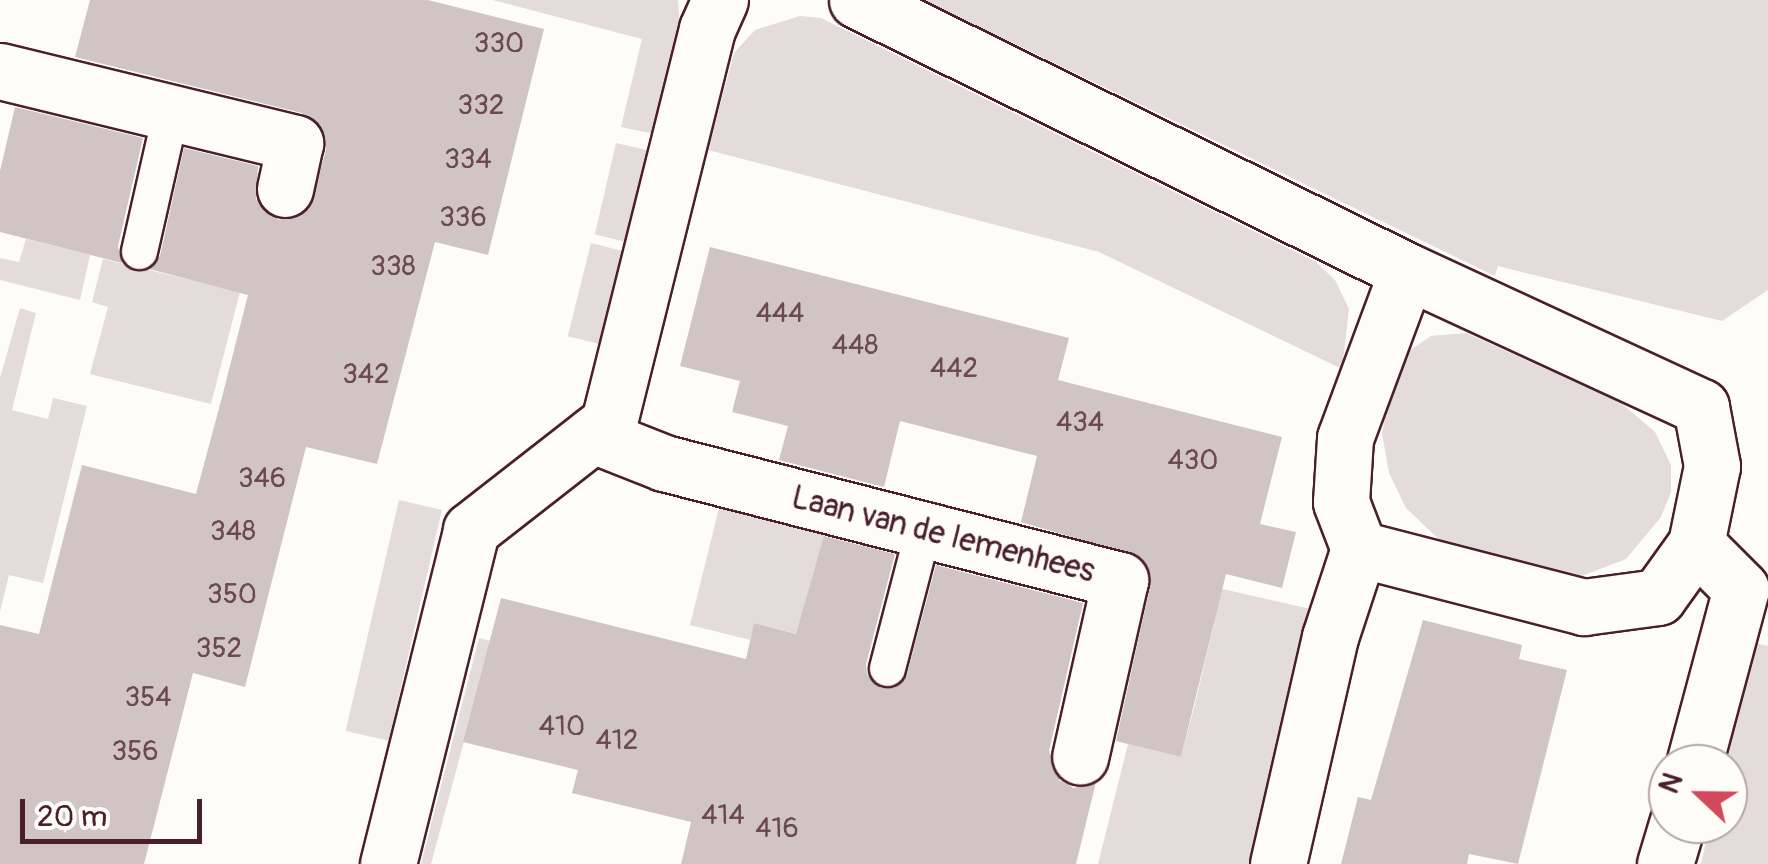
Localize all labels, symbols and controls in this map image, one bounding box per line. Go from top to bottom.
house number: 330 [474,27,524,61]
house number: 332 [458,89,504,123]
house number: 334 [444,143,492,177]
house number: 336 [439,201,487,235]
house number: 338 [370,250,416,284]
house number: 444 [756,297,804,331]
house number: 448 [832,329,878,363]
house number: 442 [930,352,978,386]
house number: 342 [342,358,390,392]
house number: 434 [1056,406,1104,440]
house number: 430 [1168,444,1218,478]
house number: 346 [238,462,286,496]
street label: Laan van de Iemenhees [787,479,1099,591]
house number: 348 [210,515,256,549]
house number: 350 [207,578,257,612]
house number: 352 [196,632,242,666]
house number: 354 [124,681,172,715]
house number: 410 [539,710,585,744]
house number: 412 [596,724,638,758]
house number: 356 [111,735,159,769]
north arrow [1648,744,1748,844]
text: N [1652,768,1691,799]
scale bar [25,779,208,841]
text: 20 m [37,798,107,835]
house number: 414 [701,799,745,833]
house number: 416 [755,812,799,846]

